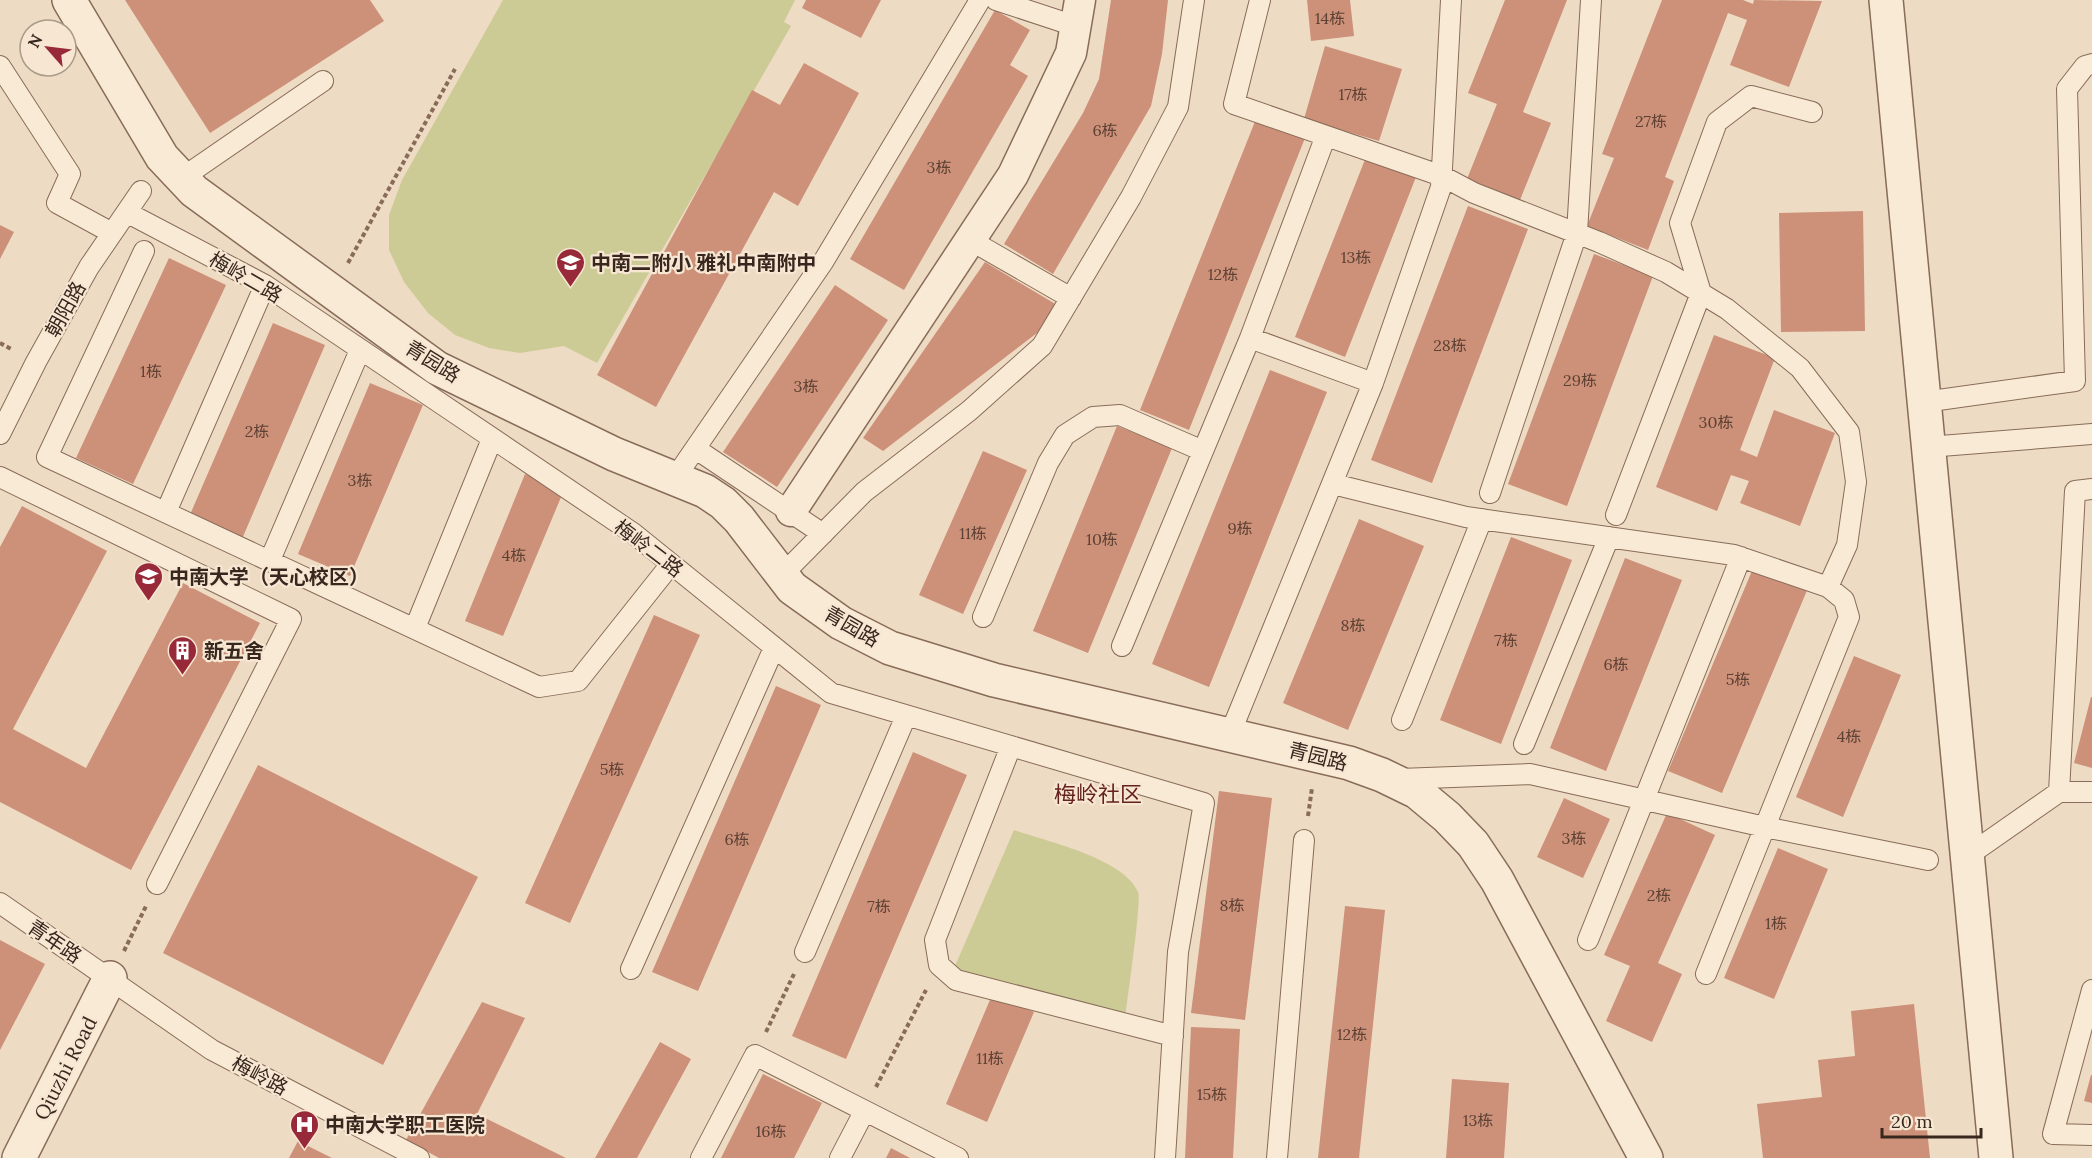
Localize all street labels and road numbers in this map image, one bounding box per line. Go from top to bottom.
street label: 梅岭二路 [205,246,287,308]
street label: 朝阳路 [40,277,90,341]
street label: 青园路 [401,335,465,387]
street label: 梅岭二路 [610,514,688,582]
street label: 青园路 [820,600,884,652]
street label: 青园路 [1286,737,1350,775]
street label: 青年路 [23,914,87,968]
street label: Qiuzhi Road [28,1012,102,1124]
street label: 梅岭路 [228,1050,292,1100]

